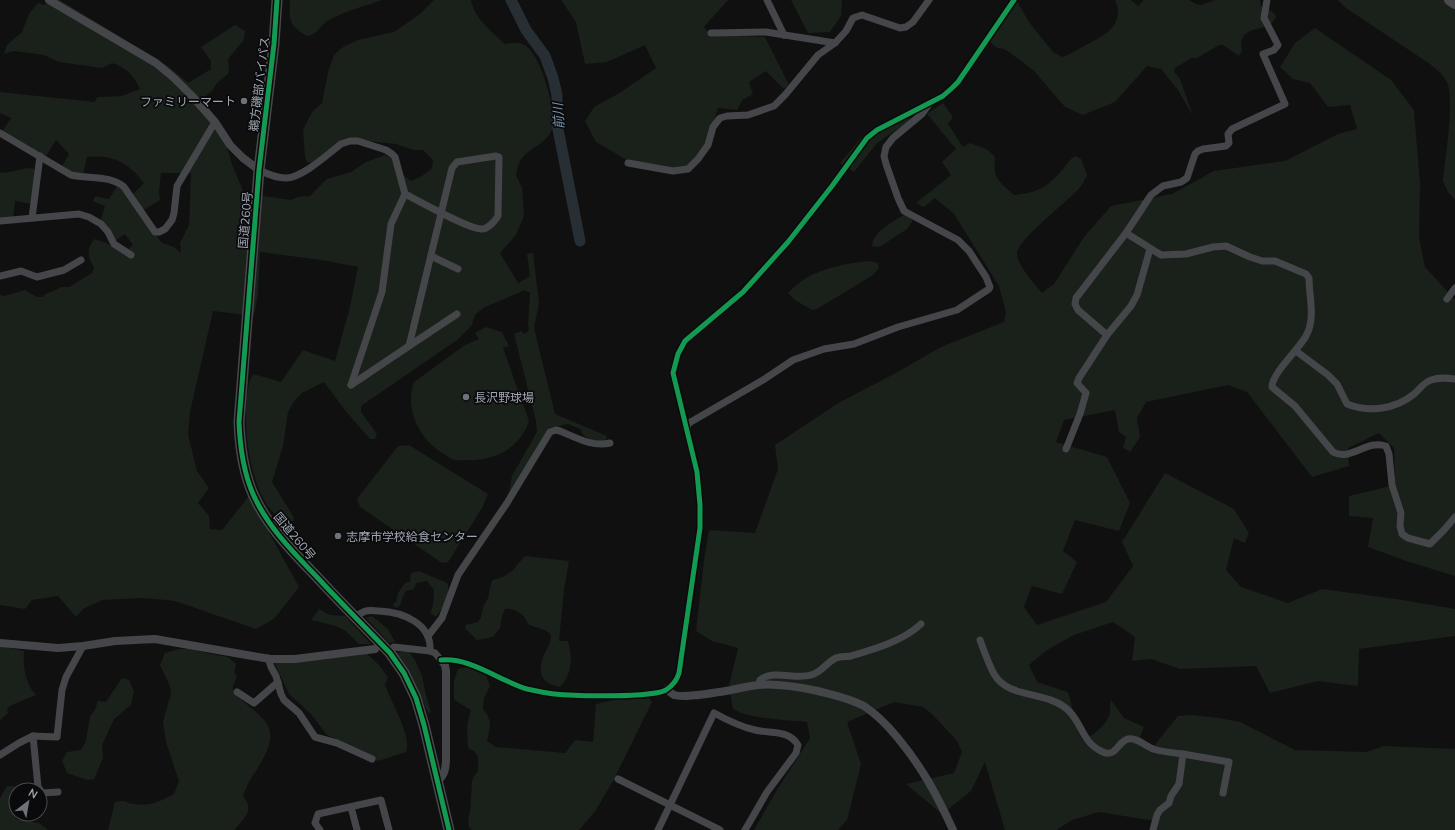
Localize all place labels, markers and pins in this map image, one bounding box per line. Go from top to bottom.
place label: ファミリーマート [140,94,236,109]
marker: ファミリーマート [239,96,249,106]
place label: 長沢野球場 [474,390,534,405]
marker: 長沢野球場 [461,392,471,402]
place label: 志摩市学校給食センター [346,529,478,544]
marker: 志摩市学校給食センター [333,531,343,541]

